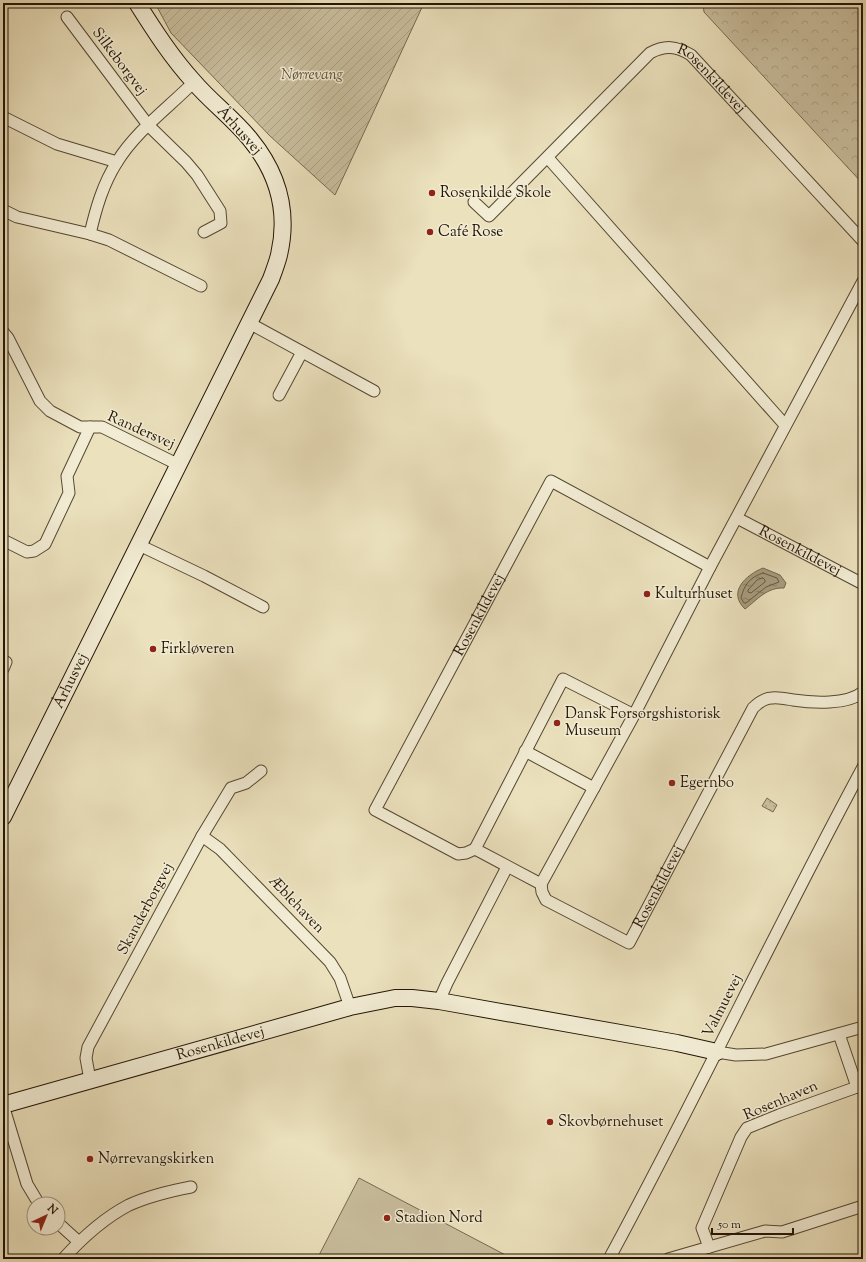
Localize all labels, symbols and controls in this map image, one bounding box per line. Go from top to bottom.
street label: Silkeborgvej [87,24,151,100]
street label: Rosenkildevej [674,39,750,118]
park label: Nørrevang [281,65,344,86]
street label: Århusvej [211,101,267,160]
place label: Rosenkilde Skole [440,183,551,204]
marker: Rosenkilde Skole [427,188,437,198]
place label: Café Rose [438,222,503,243]
marker: Café Rose [425,227,435,237]
street label: Randersvej [104,407,178,455]
street label: Rosenkildevej [755,521,845,581]
street label: Rosenkildevej [449,570,510,660]
place label: Kulturhuset [655,584,733,605]
marker: Kulturhuset [642,589,652,599]
place label: Firkløveren [161,639,235,660]
marker: Firkløveren [148,644,158,654]
street label: Århusvej [47,650,93,712]
place label: Dansk Forsorgshistorisk Museum [565,704,721,742]
marker: Dansk Forsorgshistorisk Museum [552,718,562,728]
place label: Egernbo [680,773,734,794]
marker: Egernbo [667,778,677,788]
street label: Rosenkildevej [628,842,689,932]
street label: Skanderborgvej [113,859,179,959]
street label: Æblehaven [263,871,329,939]
street label: Valmuevej [698,971,748,1041]
street label: Rosenkildevej [174,1021,267,1066]
street label: Rosenhaven [741,1076,822,1126]
place label: Skovbørnehuset [558,1112,663,1133]
marker: Skovbørnehuset [545,1117,555,1127]
place label: Nørrevangskirken [98,1149,214,1170]
marker: Nørrevangskirken [85,1154,95,1164]
north arrow [26,1196,66,1236]
text: N [43,1200,61,1218]
place label: Stadion Nord [395,1208,483,1229]
scale bar [712,1210,793,1236]
marker: Stadion Nord [382,1213,392,1223]
text: 50 m [717,1216,741,1234]

